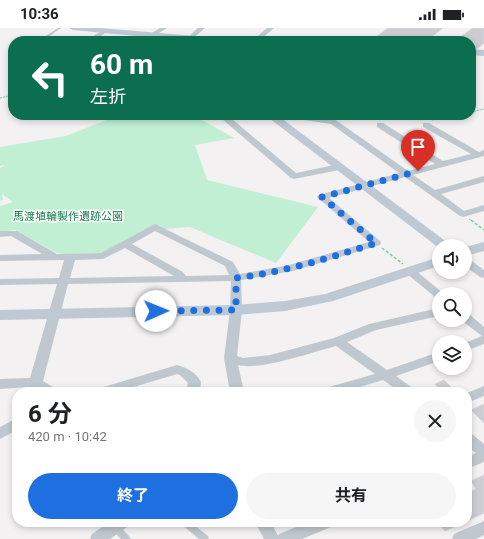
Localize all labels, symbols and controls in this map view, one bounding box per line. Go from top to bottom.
text: 10:36 [20,5,59,23]
text: 60 m [90,48,153,81]
icon: left [24,52,76,104]
text: 左折 [90,86,126,107]
pin [401,130,435,171]
icon: arrive [407,136,429,158]
park label: 馬渡埴輪製作遺跡公園 [13,210,123,223]
map controls [432,239,472,375]
button: sound [432,239,472,279]
button: search [432,287,472,327]
position arrow [135,290,177,332]
button: layers [432,335,472,375]
text: 6 分 [28,400,72,428]
button: close [414,400,456,442]
text: 420 m · 10:42 [28,429,107,444]
button: 終了 [28,473,238,519]
button: 共有 [246,473,456,519]

